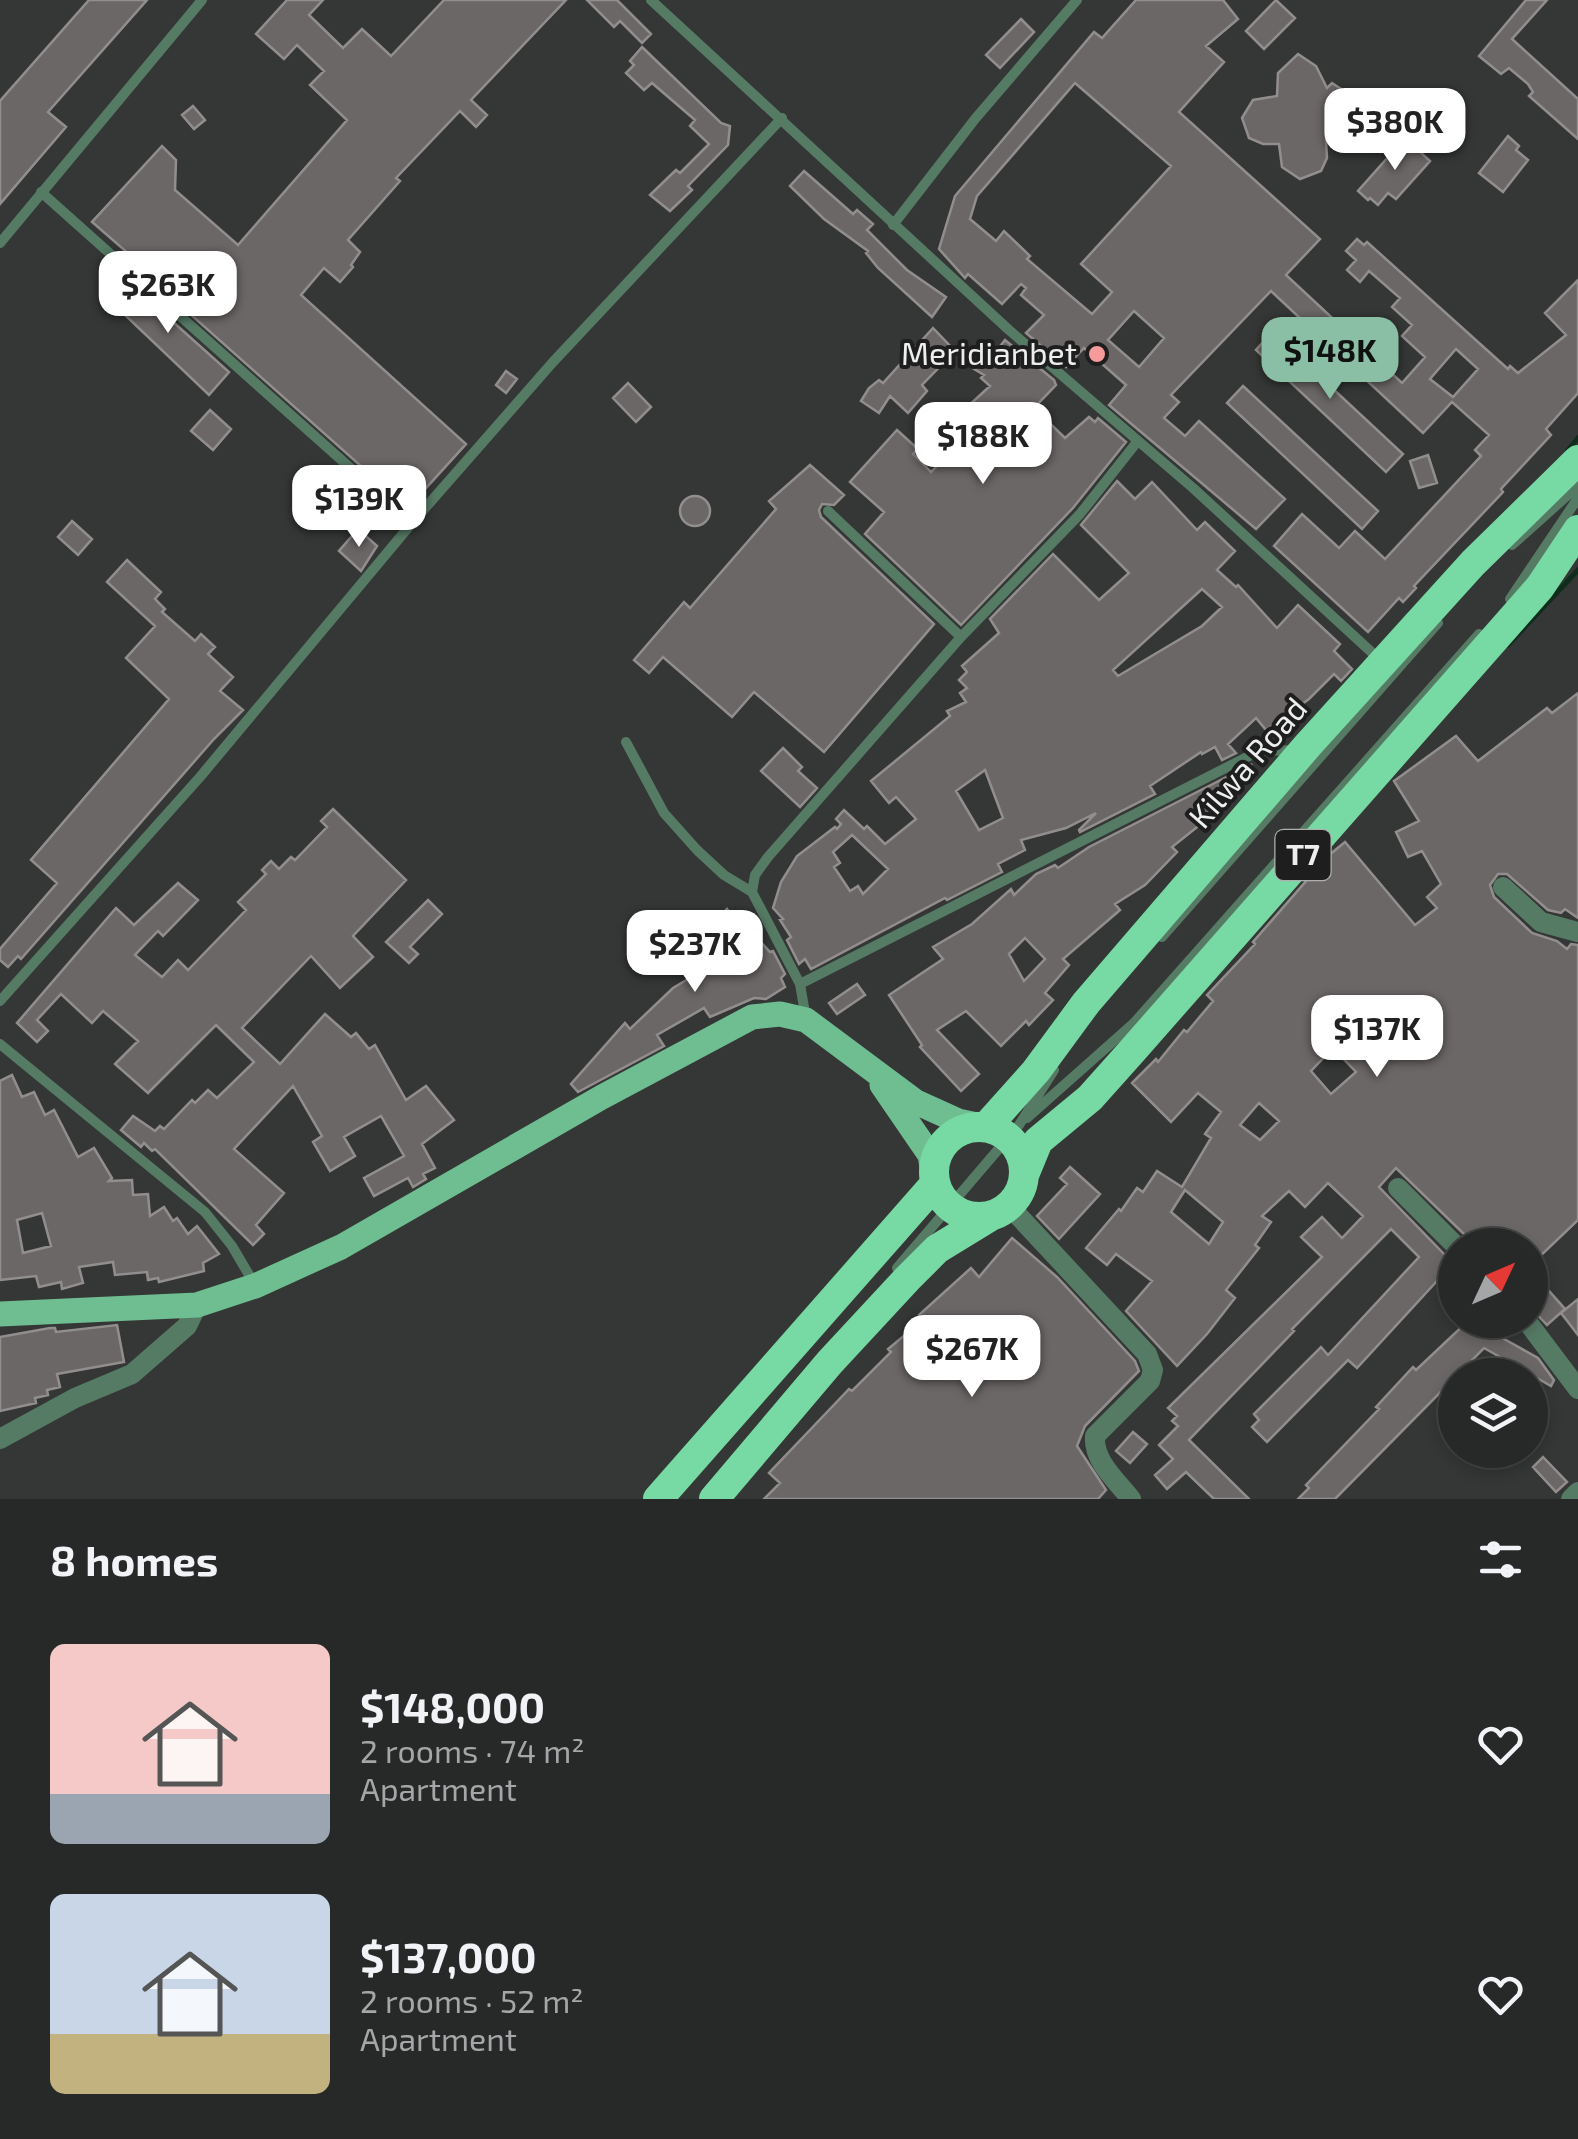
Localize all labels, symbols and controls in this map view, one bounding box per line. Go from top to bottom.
pin: $380K [1325,88,1465,173]
text: $380K [1346,101,1444,139]
pin: $263K [98,251,238,336]
text: $263K [121,264,215,302]
pin: $148K [1260,317,1400,402]
text: $148K [1284,330,1377,368]
place label: Meridianbet [901,333,1077,371]
marker: Meridianbet [1086,343,1108,365]
pin: $188K [913,402,1053,487]
text: $188K [937,415,1029,453]
pin: $139K [289,465,429,550]
text: $139K [314,478,404,516]
street label: Kilwa Road [1179,689,1314,835]
road number: T7 [1276,830,1330,880]
pin: $237K [625,910,765,995]
text: $237K [649,923,741,961]
pin: $137K [1307,995,1447,1080]
text: $137K [1333,1008,1421,1046]
north arrow [1438,1228,1548,1338]
map controls [1438,1228,1548,1468]
pin: $267K [902,1315,1042,1400]
text: $267K [925,1328,1019,1366]
button: layers [1438,1358,1548,1468]
icon: filters [1473,1532,1528,1587]
text: 8 homes [50,1534,218,1584]
text: $148,000 [360,1681,545,1731]
icon: home [130,1684,250,1804]
icon: heart [1473,1717,1528,1772]
text: 2 rooms · 74 m² [360,1731,584,1769]
text: Apartment [360,1769,517,1807]
text: $137,000 [360,1931,536,1981]
icon: home [130,1934,250,2054]
icon: heart [1473,1967,1528,2022]
text: 2 rooms · 52 m² [360,1981,584,2019]
text: Apartment [360,2019,517,2057]

